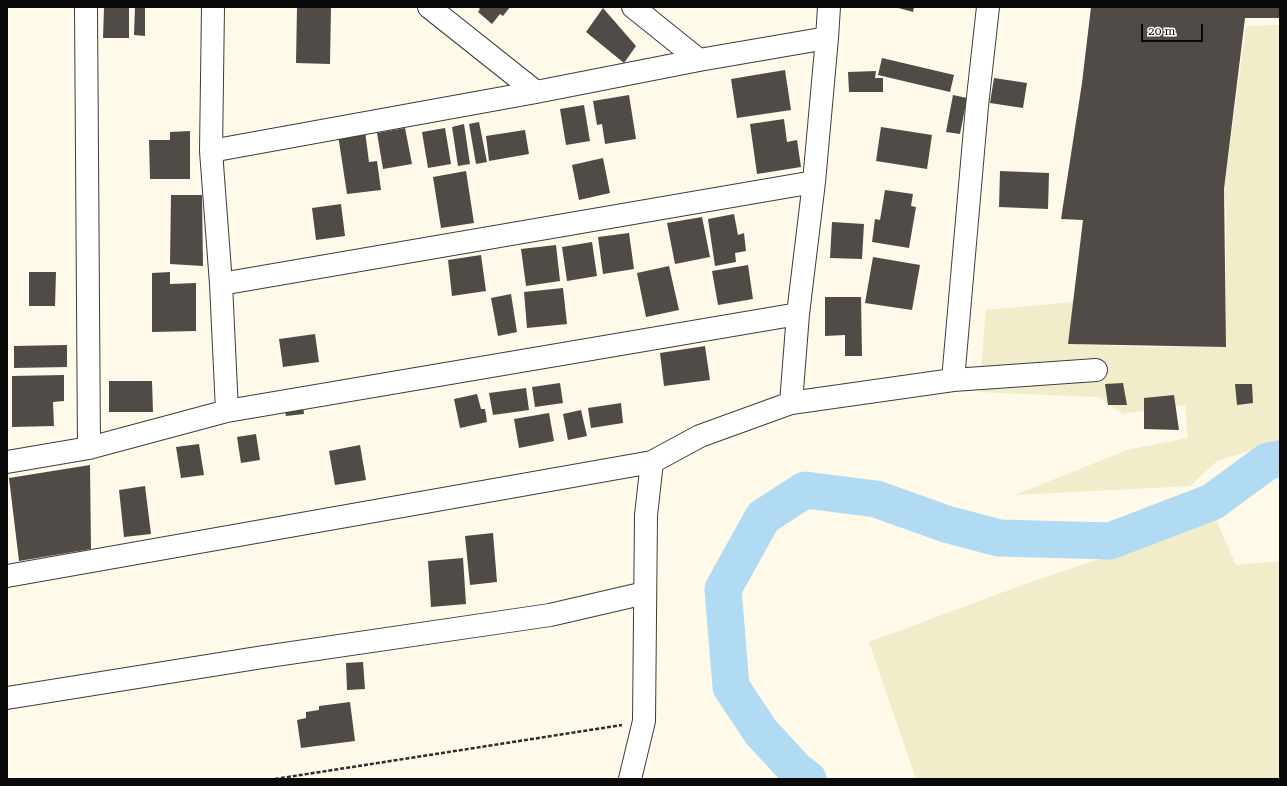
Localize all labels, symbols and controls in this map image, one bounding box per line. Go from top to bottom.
scale bar [1143,16,1205,42]
text: 20 m [1148,24,1175,38]

